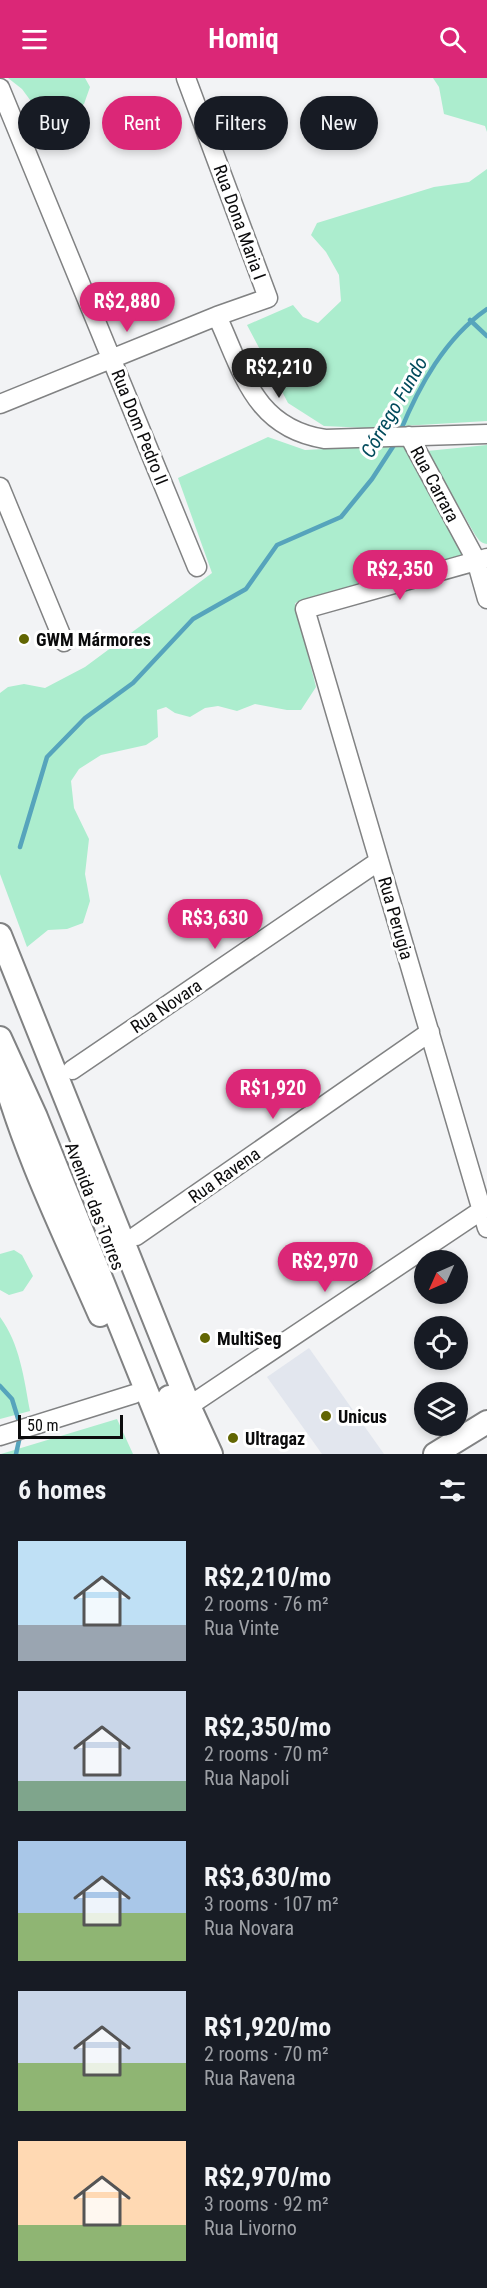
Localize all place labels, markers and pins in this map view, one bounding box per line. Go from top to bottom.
pin: R$2,880 [72,282,182,333]
pin: R$2,210 [224,348,334,399]
pin: R$2,350 [345,550,455,601]
place label: GWM Mármores [36,629,151,650]
marker: GWM Mármores [17,632,31,646]
pin: R$3,630 [160,899,270,950]
pin: R$1,920 [218,1069,328,1120]
pin: R$2,970 [270,1242,380,1293]
place label: MultiSeg [217,1328,281,1349]
marker: MultiSeg [198,1331,212,1345]
place label: Unicus [338,1406,387,1427]
marker: Unicus [319,1409,333,1423]
place label: Ultragaz [245,1428,305,1449]
marker: Ultragaz [226,1431,240,1445]

